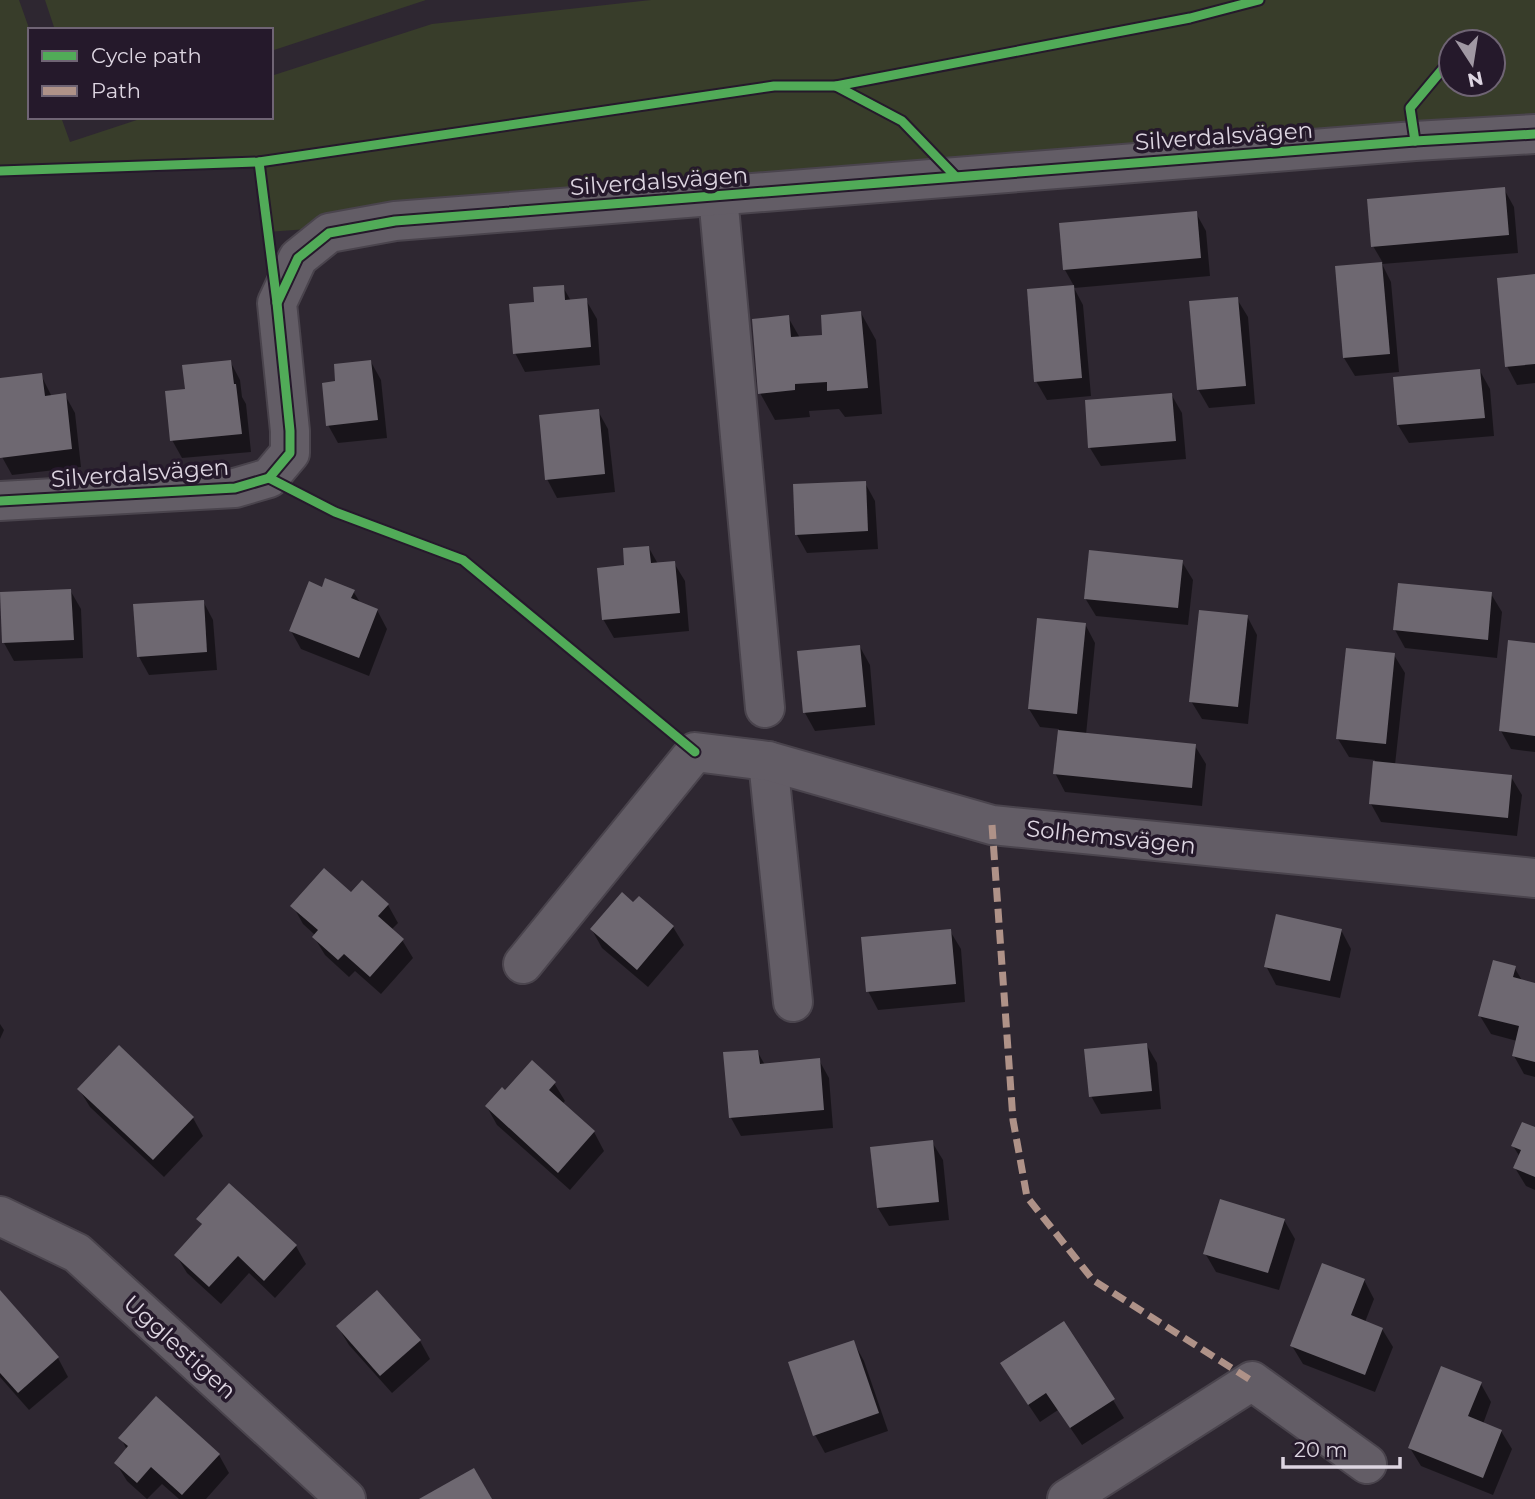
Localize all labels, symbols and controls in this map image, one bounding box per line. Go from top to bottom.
legend [28,28,273,119]
north arrow [1437,28,1507,98]
text: Cycle path [91,43,202,68]
text: N [1466,66,1485,92]
text: Path [91,78,141,103]
street label: Silverdalsvägen [1134,116,1314,156]
street label: Silverdalsvägen [569,161,749,201]
street label: Silverdalsvägen [50,453,230,493]
street label: Solhemsvägen [1025,814,1197,860]
street label: Ugglestigen [118,1289,242,1405]
scale bar [1283,1426,1400,1470]
text: 20 m [1294,1437,1348,1462]

